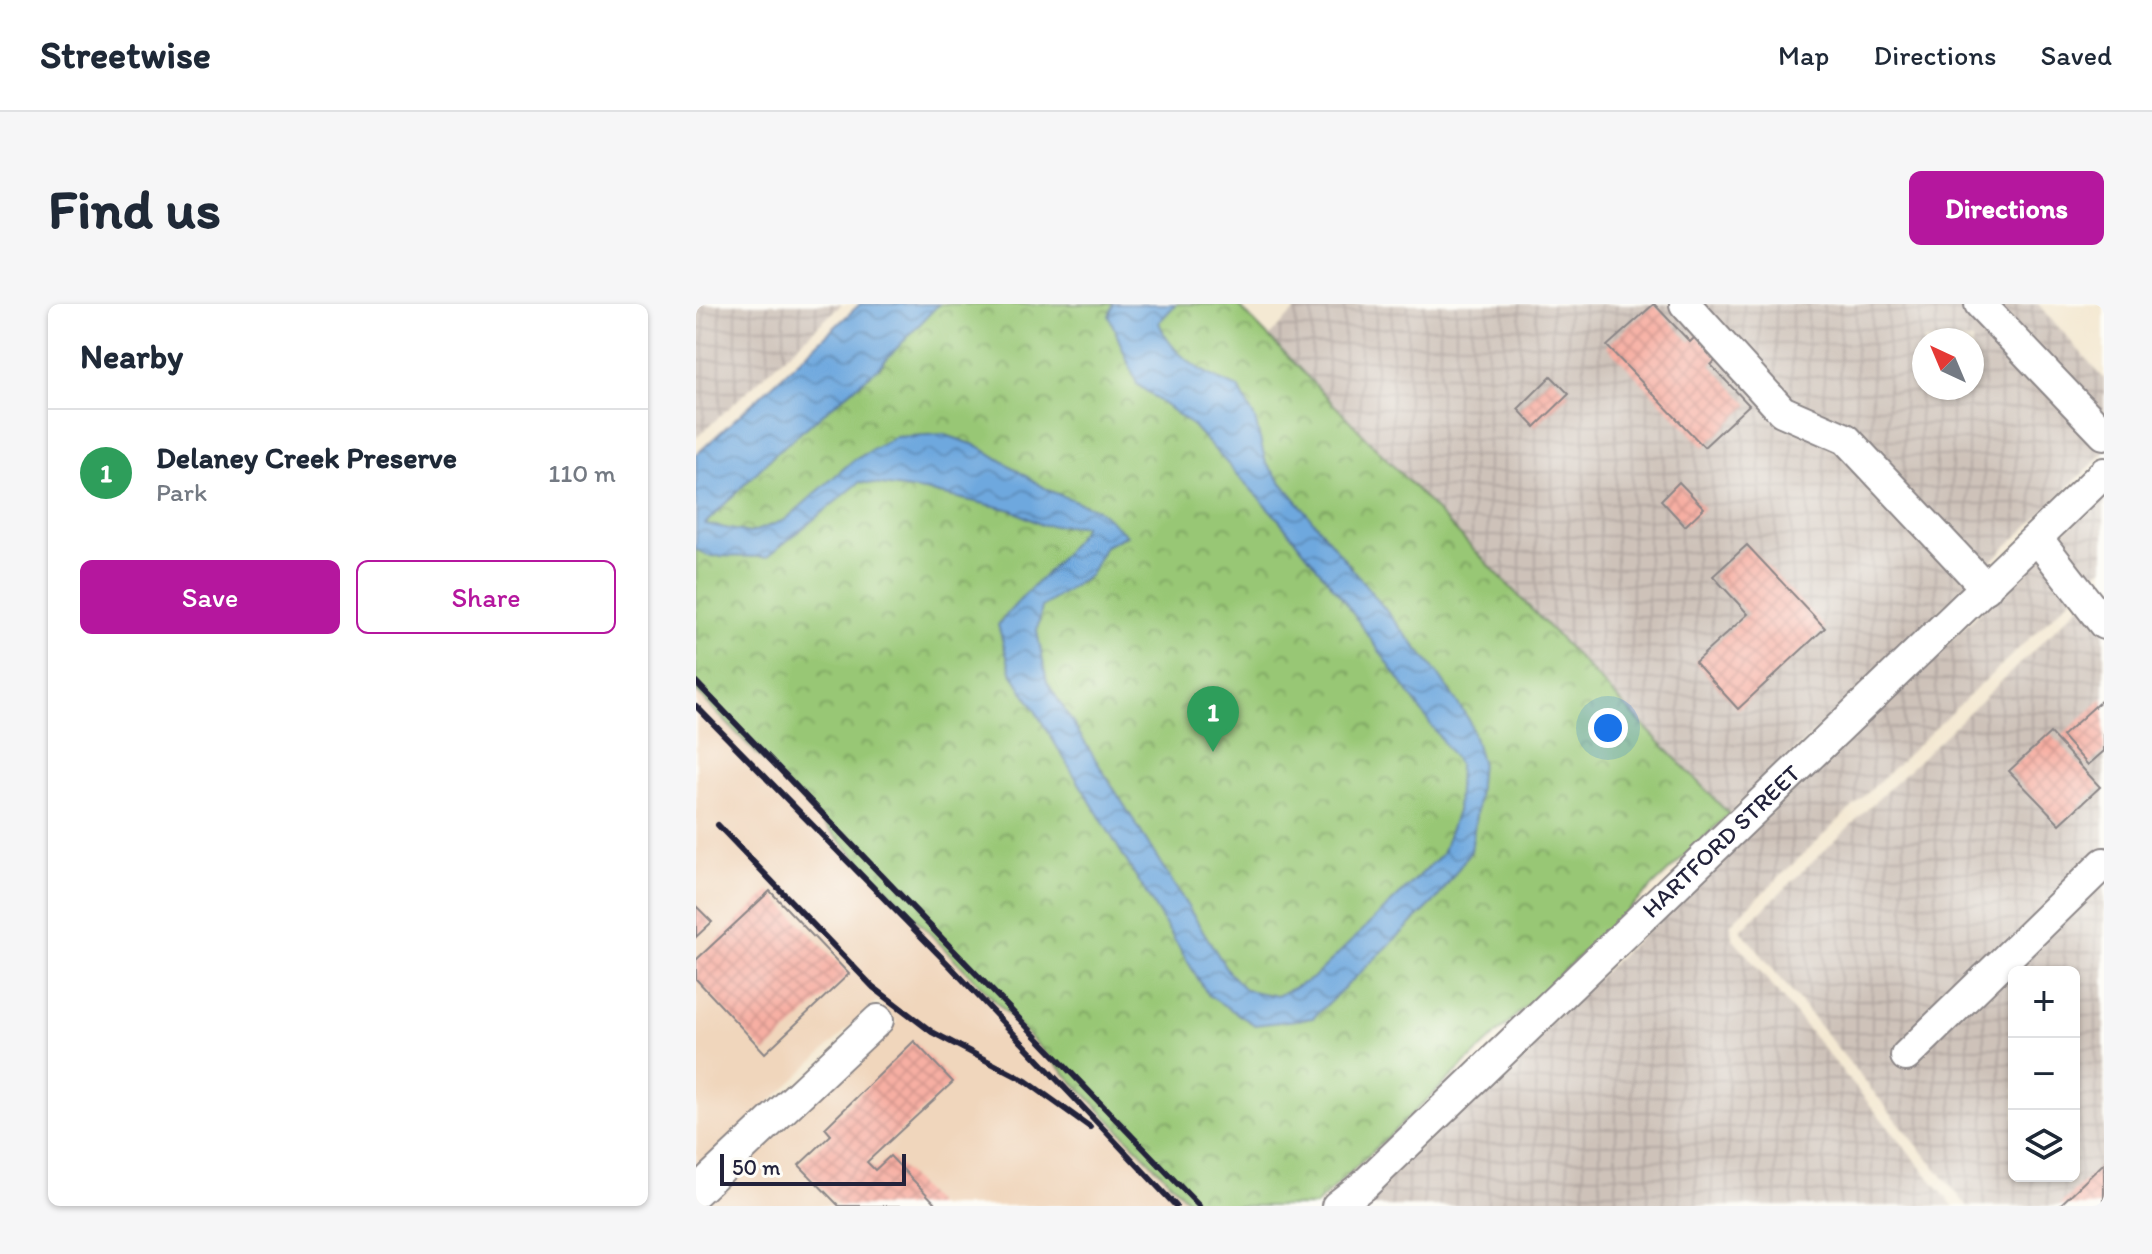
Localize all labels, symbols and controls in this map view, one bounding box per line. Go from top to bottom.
text: Streetwise [40,32,211,78]
text: Map [1778,38,1829,72]
text: Directions [1873,38,1997,72]
text: Saved [2041,38,2112,72]
button: Directions [1909,171,2104,245]
text: Find us [48,175,221,242]
north arrow [1912,328,1984,400]
text: Nearby [80,336,183,377]
text: Delaney Creek Preserve [156,439,457,476]
text: 1 [100,457,112,489]
text: 110 m [548,457,616,489]
text: Park [156,476,207,508]
button: Save [80,560,340,634]
button: Share [356,560,616,634]
pin: 1 [1187,686,1239,752]
your location [1588,708,1628,748]
street label: HARTFORD STREET [1636,758,1806,923]
map controls [2008,966,2080,1182]
button: + [2008,966,2080,1038]
button: − [2008,1038,2080,1110]
button: layers [2008,1110,2080,1182]
scale bar [720,1150,906,1186]
text: 50 m [732,1154,781,1181]

